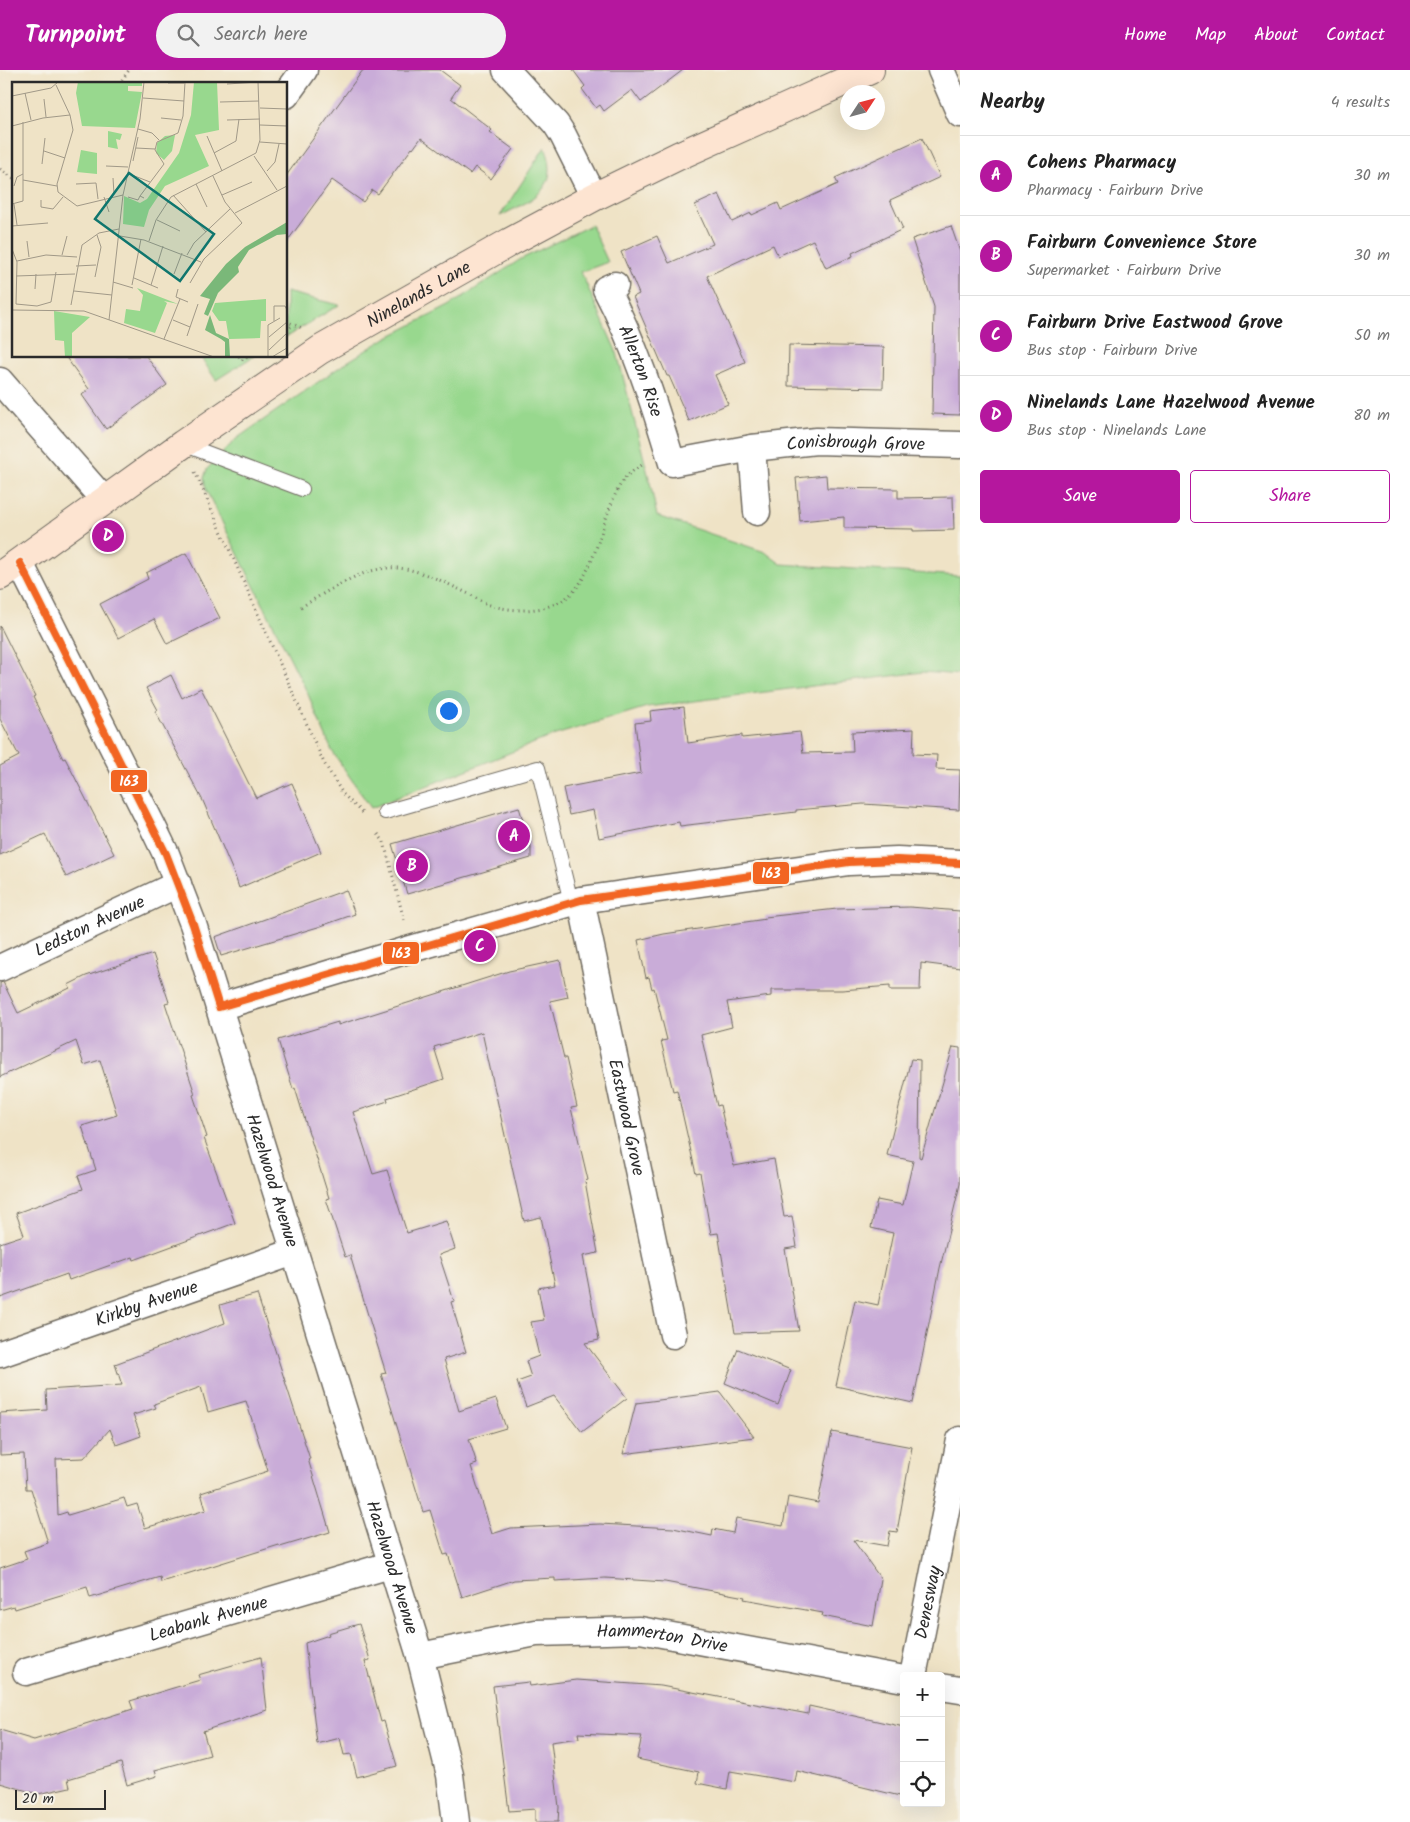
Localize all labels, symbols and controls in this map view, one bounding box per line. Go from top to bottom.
search box [156,13,506,58]
text: Turnpoint [25,16,126,55]
text: Search here [214,20,308,50]
icon: search [174,21,202,49]
text: Home [1124,21,1167,50]
text: Map [1195,21,1226,50]
text: About [1254,21,1298,50]
text: Contact [1326,21,1385,50]
inset map [12,82,288,358]
north arrow [840,85,885,130]
text: Nearby [980,86,1045,119]
text: 4 results [1331,90,1390,115]
text: Cohens Pharmacy [1027,148,1176,178]
text: A [991,163,1001,188]
text: 30 m [1354,163,1390,188]
text: Pharmacy · Fairburn Drive [1027,178,1203,203]
text: Fairburn Convenience Store [1027,228,1257,258]
text: B [991,243,1001,268]
text: 30 m [1354,243,1390,268]
street label: Ninelands Lane [361,254,477,337]
text: Supermarket · Fairburn Drive [1027,258,1221,283]
text: Fairburn Drive Eastwood Grove [1027,308,1283,338]
street label: Allerton Rise [609,321,670,421]
text: C [991,323,1001,348]
text: 50 m [1354,323,1390,348]
text: Bus stop · Fairburn Drive [1027,338,1197,363]
text: Ninelands Lane Hazelwood Avenue [1027,388,1315,418]
text: D [991,403,1001,428]
text: 80 m [1353,403,1390,428]
text: Bus stop · Ninelands Lane [1027,418,1206,443]
street label: Conisbrough Grove [785,428,925,460]
button: Save [980,470,1180,523]
button: Share [1190,470,1390,523]
pin: D [92,517,124,555]
your location [436,698,462,724]
line badge: 163 [110,769,148,793]
text: 163 [119,771,139,793]
pin: A [498,817,530,855]
pin: B [396,847,428,885]
line badge: 163 [752,861,790,885]
text: 163 [761,863,781,885]
street label: Ledston Avenue [30,888,150,966]
pin: C [464,927,496,965]
line badge: 163 [382,941,420,965]
text: 163 [391,943,411,965]
street label: Eastwood Grove [599,1056,652,1179]
street label: Hazelwood Avenue [237,1110,305,1251]
street label: Kirkby Avenue [91,1273,202,1336]
street label: Hazelwood Avenue [357,1497,425,1638]
street label: Denesway [908,1563,951,1642]
street label: Leabank Avenue [146,1589,272,1651]
street label: Hammerton Drive [596,1617,730,1662]
map controls [900,1672,945,1807]
button: + [900,1672,945,1717]
button: − [900,1717,945,1762]
button: locate [900,1762,945,1807]
scale bar [15,1787,106,1810]
text: 20 m [22,1788,54,1810]

